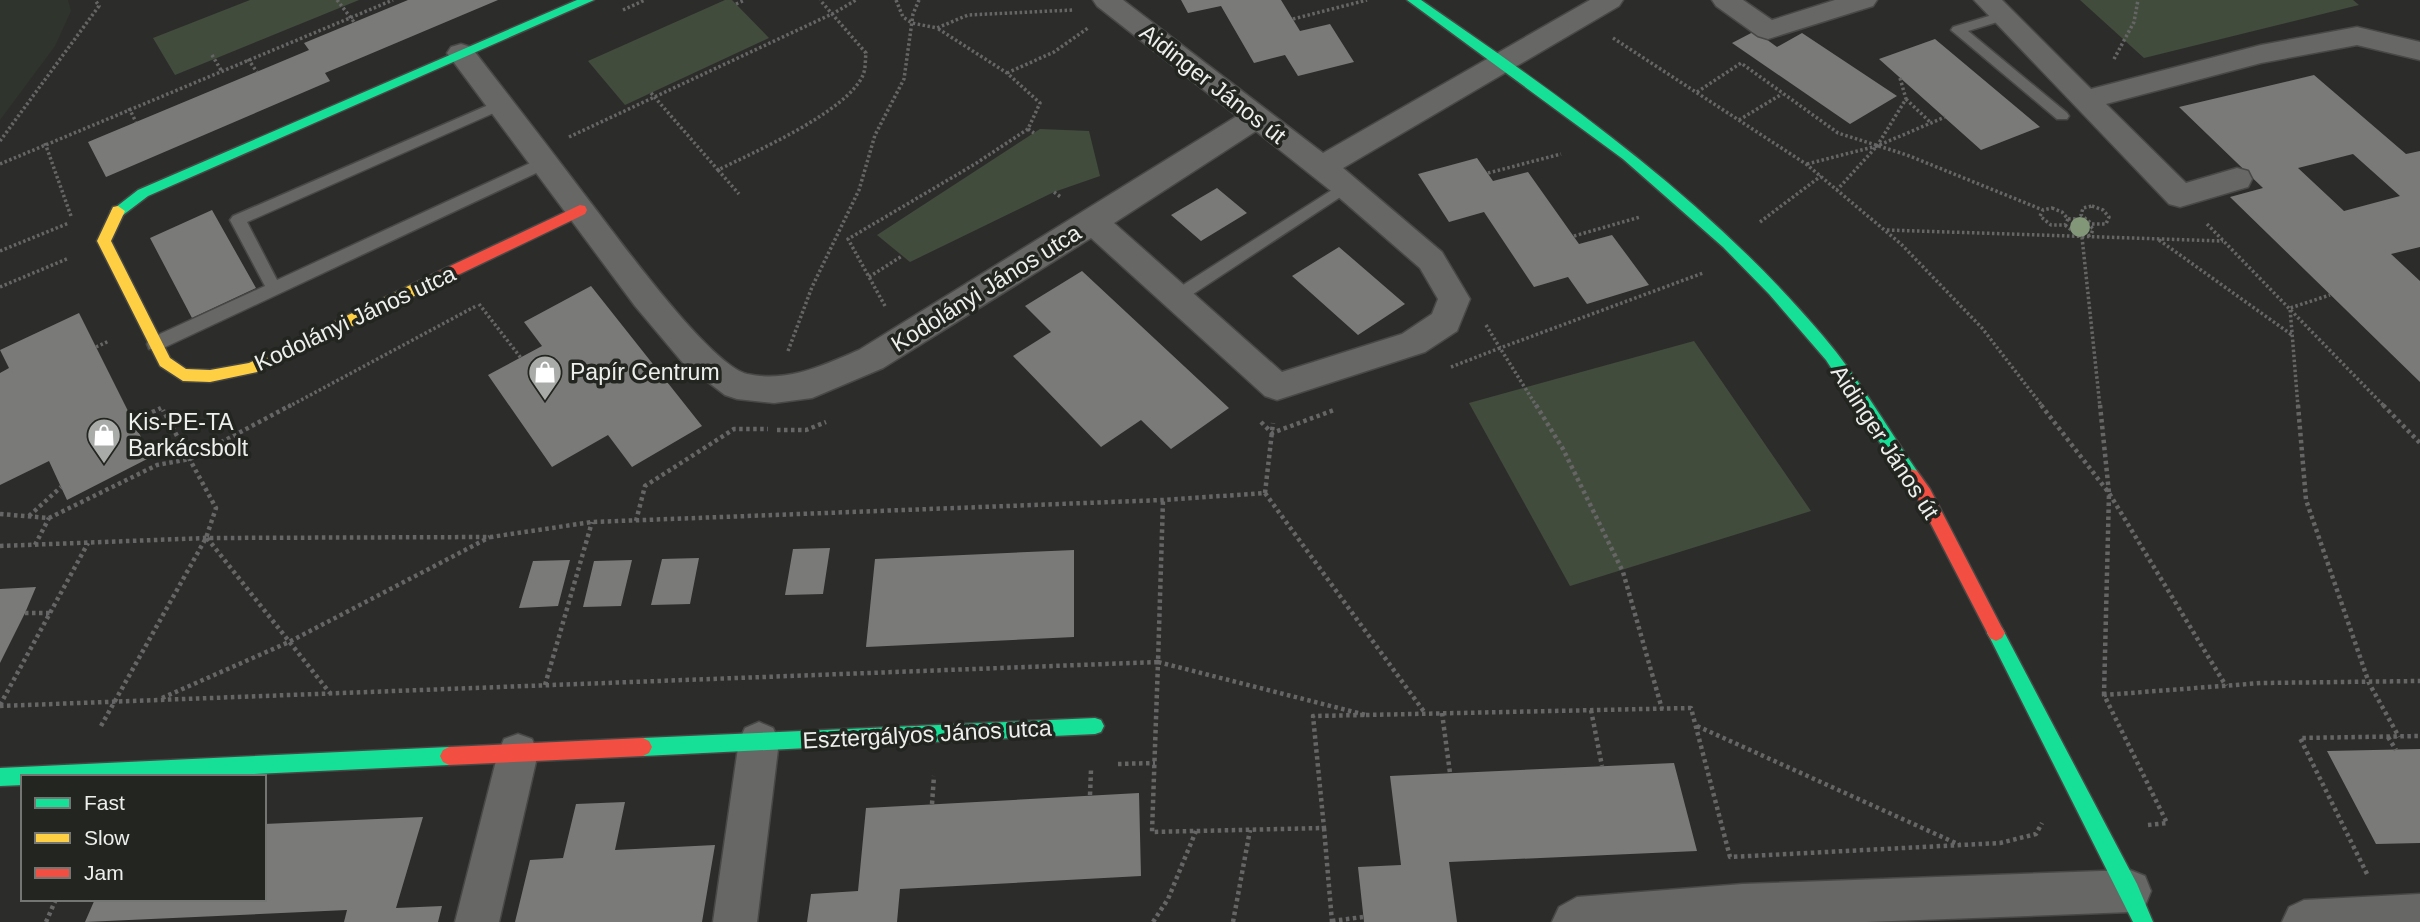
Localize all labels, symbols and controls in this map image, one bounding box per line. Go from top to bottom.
street label: Aidinger János út [1135,19,1292,149]
street label: Kodolányi János utca [886,219,1086,357]
street label: Kodolányi János utca [250,260,460,376]
shop icon: Papír Centrum [526,353,564,402]
place label: Papír Centrum [570,359,720,385]
street label: Aidinger János út [1826,360,1945,524]
place label: Kis-PE-TA Barkácsbolt [128,409,249,461]
shop icon: Kis-PE-TA Barkácsbolt [85,416,123,465]
street label: Esztergályos János utca [802,714,1052,754]
legend [21,775,266,901]
text: Fast [84,791,125,814]
text: Slow [84,826,130,849]
text: Jam [84,861,124,884]

